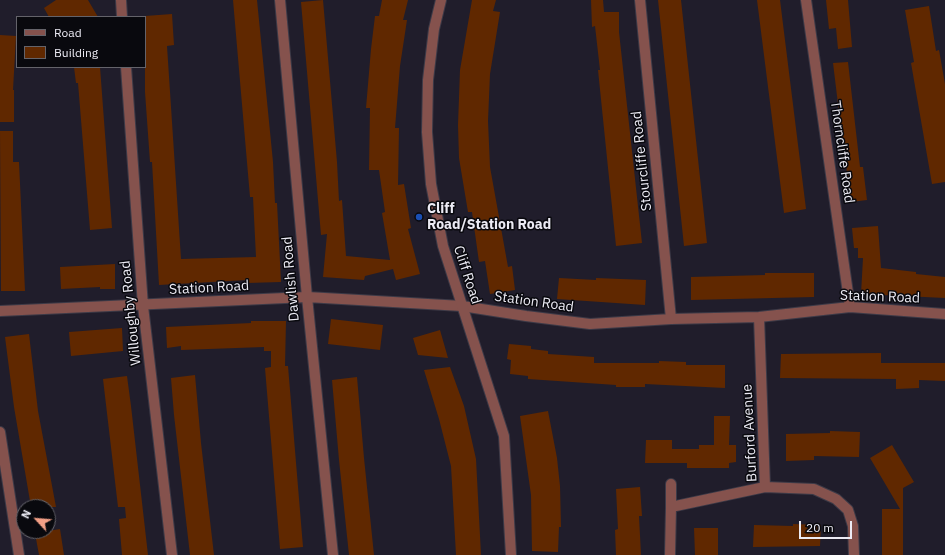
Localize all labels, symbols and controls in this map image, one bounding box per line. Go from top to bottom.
legend [16,16,146,68]
text: Road [54,25,82,40]
text: Building [54,45,98,60]
street label: Thorncliffe Road [826,100,858,204]
street label: Stourcliffe Road [628,110,656,212]
place label: Cliff Road/Station Road [427,201,551,234]
marker: Cliff Road/Station Road [414,212,424,222]
street label: Dawlish Road [279,236,303,322]
street label: Cliff Road [450,244,484,306]
street label: Willoughby Road [117,260,145,366]
street label: Station Road [169,278,249,298]
street label: Station Road [840,287,920,307]
street label: Station Road [493,288,575,316]
street label: Burford Avenue [739,384,761,482]
north arrow [16,499,56,539]
text: N [18,508,34,521]
scale bar [801,513,854,539]
text: 20 m [806,520,834,535]

